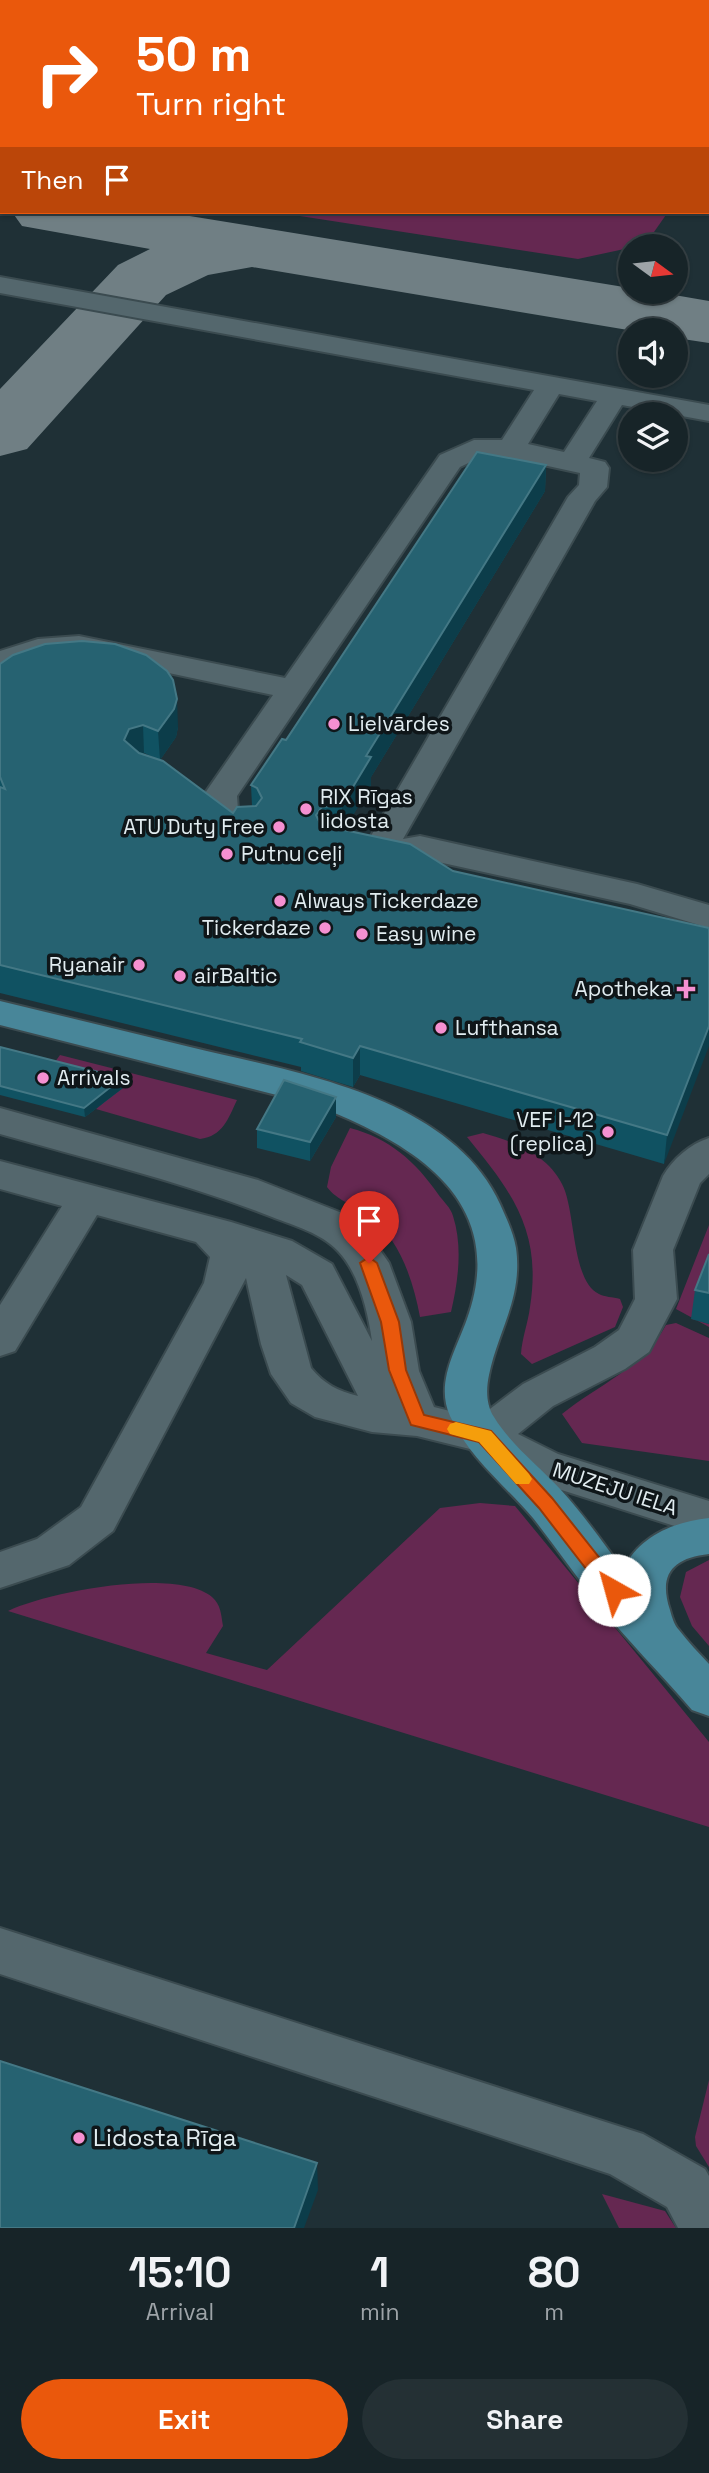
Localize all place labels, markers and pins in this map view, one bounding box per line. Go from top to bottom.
place label: Lielvārdes [348,710,450,737]
marker: Lielvārdes [326,716,342,732]
place label: RIX Rīgas lidosta [320,783,413,834]
marker: RIX Rīgas lidosta [298,801,314,817]
place label: ATU Duty Free [123,813,265,840]
marker: ATU Duty Free [271,819,287,835]
place label: Putnu ceļi [241,840,342,867]
marker: Putnu ceļi [219,846,235,862]
place label: Always Tickerdaze [294,887,479,914]
marker: Always Tickerdaze [272,893,288,909]
place label: Tickerdaze [202,914,311,941]
marker: Tickerdaze [317,920,333,936]
place label: Easy wine [376,920,476,947]
marker: Easy wine [354,926,370,942]
place label: Ryanair [49,951,125,978]
marker: Ryanair [131,957,147,973]
place label: airBaltic [194,962,278,989]
marker: airBaltic [172,968,188,984]
place label: Apotheka [575,975,672,1002]
marker: Apotheka [678,981,694,997]
place label: Lufthansa [455,1014,559,1041]
marker: Lufthansa [433,1020,449,1036]
place label: Arrivals [57,1064,131,1091]
marker: Arrivals [35,1070,51,1086]
place label: VEF I-12 (replica) [510,1106,594,1157]
marker: VEF I-12 (replica) [600,1124,616,1140]
pin [339,1191,399,1263]
place label: Lidosta Rīga [93,2122,237,2153]
marker: Lidosta Rīga [71,2130,87,2146]

